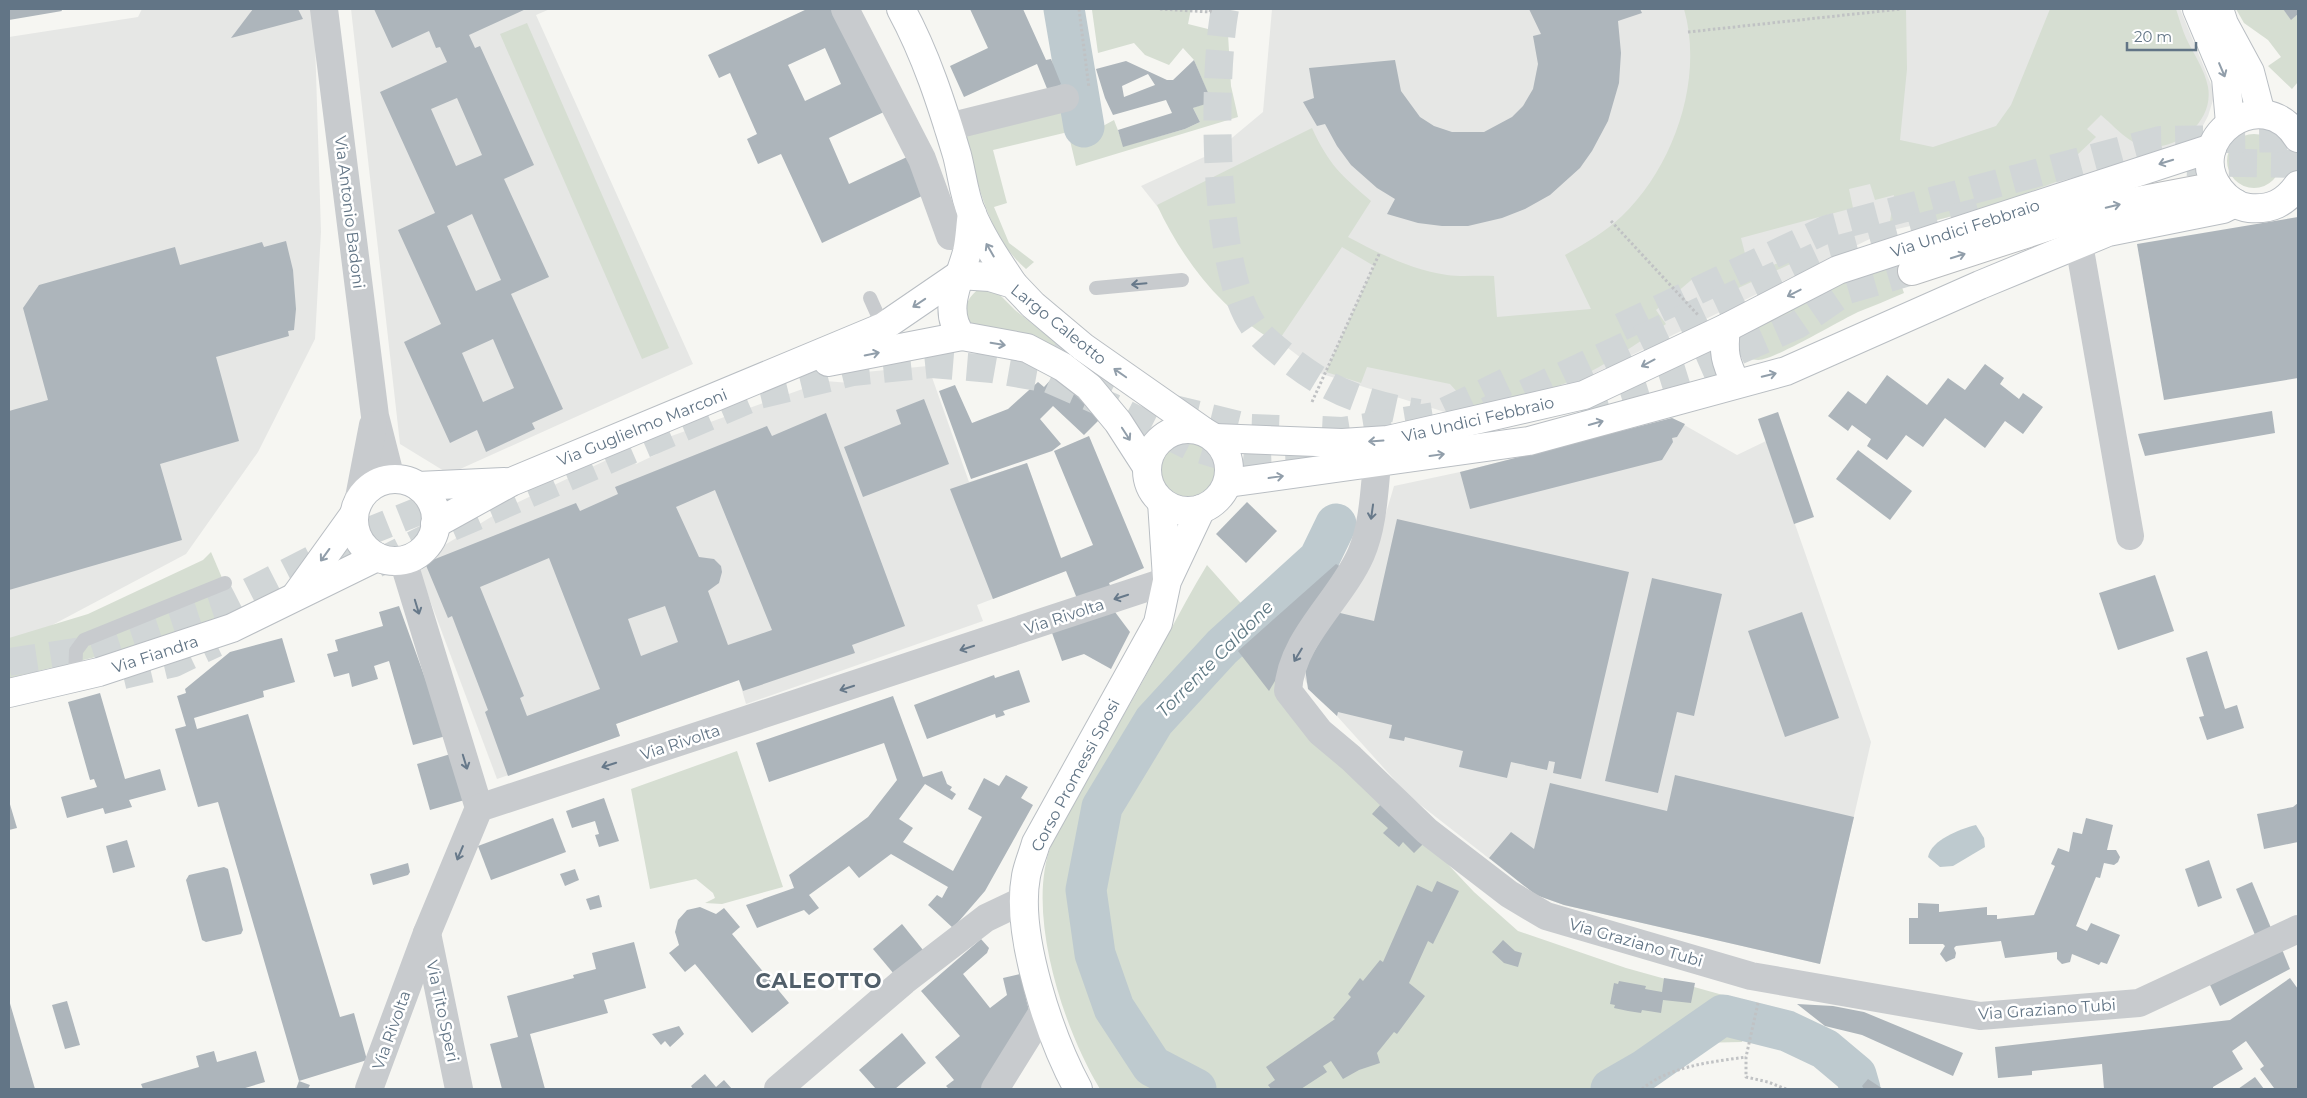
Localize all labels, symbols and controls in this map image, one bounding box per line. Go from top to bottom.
scale bar [2127,20,2196,52]
text: 20 m [2134,27,2172,46]
one-way arrow [2218,62,2228,77]
street label: Via Antonio Badoni [331,134,368,290]
one-way arrow [2159,158,2174,167]
street label: Via Undici Febbraio [1888,195,2042,262]
one-way arrow [2105,201,2121,210]
one-way arrow [985,243,995,257]
one-way arrow [1950,250,1966,260]
one-way arrow [1131,279,1147,289]
street label: Largo Caleotto [1007,280,1110,369]
one-way arrow [1787,288,1802,298]
one-way arrow [912,298,926,308]
one-way arrow [990,339,1006,349]
one-way arrow [864,349,880,358]
one-way arrow [1641,359,1656,368]
one-way arrow [1113,368,1127,378]
one-way arrow [1761,370,1777,379]
street label: Via Guglielmo Marconi [554,385,730,470]
street label: Via Undici Febbraio [1400,393,1556,446]
one-way arrow [1587,417,1603,427]
one-way arrow [1121,426,1131,440]
one-way arrow [1368,436,1384,446]
one-way arrow [1429,450,1445,460]
one-way arrow [1268,472,1284,482]
one-way arrow [1366,504,1376,520]
one-way arrow [320,548,330,562]
one-way arrow [1114,593,1129,602]
street label: Via Rivolta [1022,595,1107,638]
water label: Torrente Caldone [1152,596,1278,722]
one-way arrow [413,598,423,614]
street label: Via Fiandra [110,632,201,677]
one-way arrow [960,644,975,653]
one-way arrow [1292,648,1303,662]
one-way arrow [839,683,855,693]
street label: Corso Promessi Sposi [1027,696,1124,855]
street label: Via Rivolta [638,721,723,764]
one-way arrow [460,754,470,770]
one-way arrow [601,761,617,771]
one-way arrow [454,845,464,860]
street label: Via Graziano Tubi [1567,914,1705,971]
street label: Via Tito Speri [422,958,463,1064]
district label: CALEOTTO [756,968,882,993]
street label: Via Rivolta [368,988,415,1072]
street label: Via Graziano Tubi [1977,995,2117,1024]

